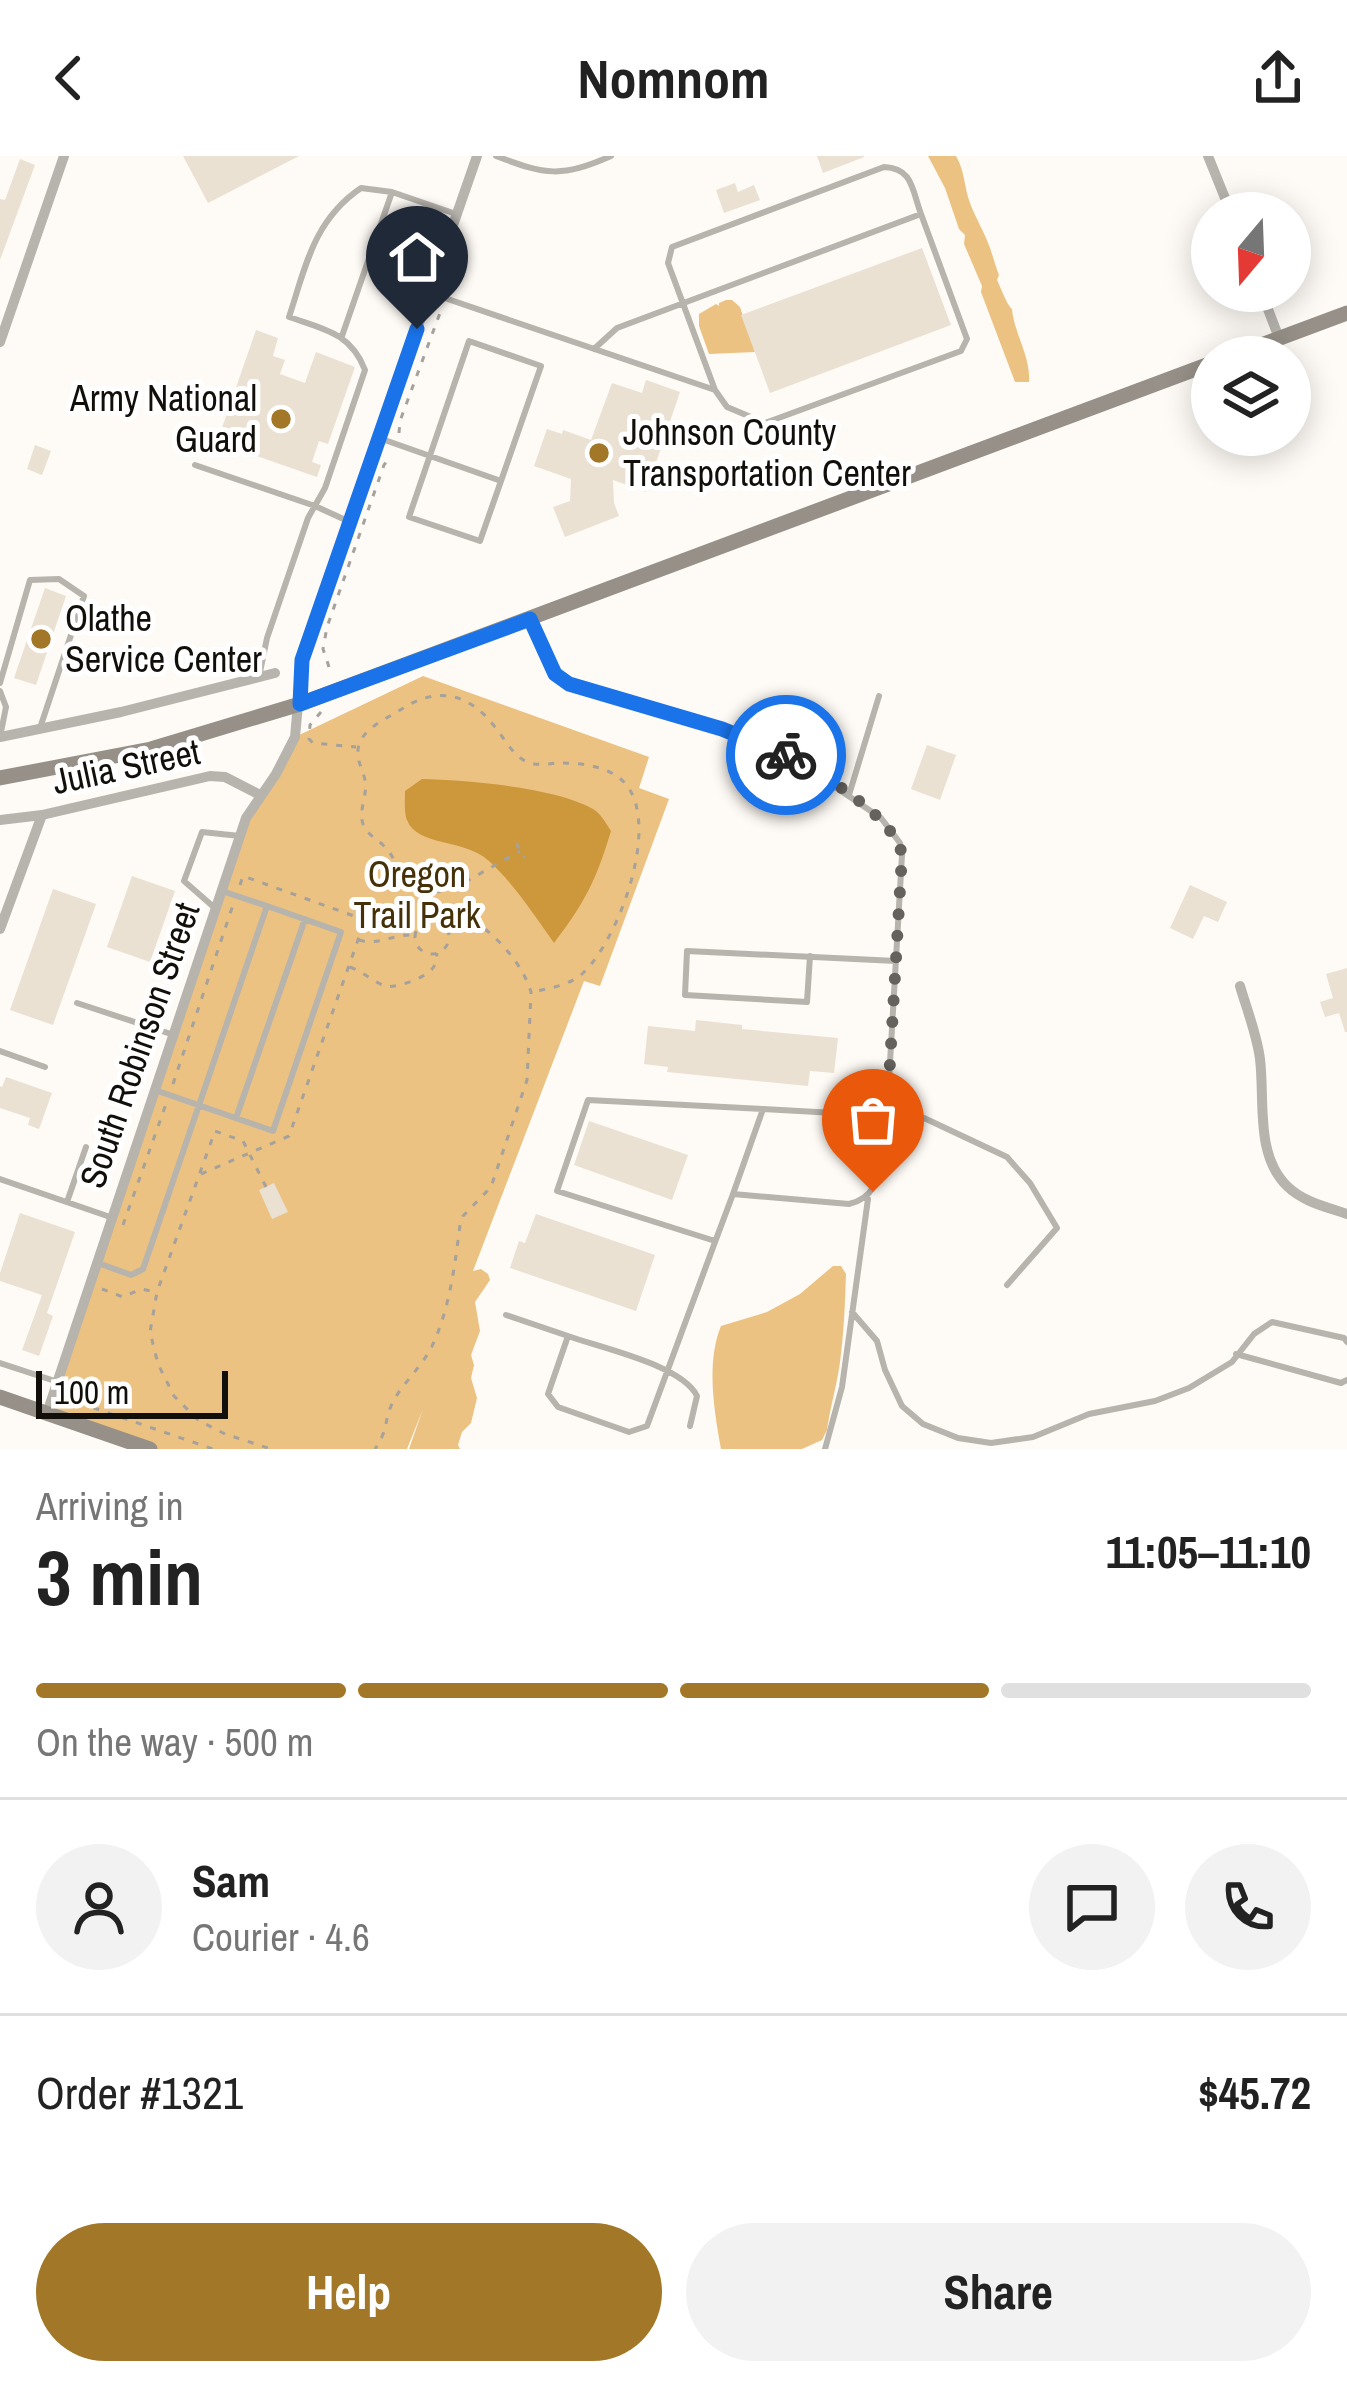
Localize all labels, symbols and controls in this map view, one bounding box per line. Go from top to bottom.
text: Nomnom [578,42,769,115]
icon: back [36,45,102,111]
icon: share [1245,45,1311,111]
north arrow [1191,192,1311,312]
map controls [1191,192,1311,456]
pin [366,206,468,329]
icon: home [384,224,450,290]
button: layers [1191,336,1311,456]
place label: Army National Guard [69,374,257,463]
marker: Army National Guard [268,406,294,432]
place label: Johnson County Transportation Center [623,408,911,497]
marker: Johnson County Transportation Center [586,440,612,466]
place label: Olathe Service Center [65,594,262,683]
marker: Olathe Service Center [28,626,54,652]
courier [726,695,846,815]
icon: bike [753,722,819,788]
street label: Julia Street [48,727,204,805]
park label: Oregon Trail Park [354,850,481,939]
street label: South Robinson Street [68,896,210,1194]
pin [822,1069,924,1192]
icon: bag [840,1087,906,1153]
scale bar [36,1365,228,1418]
text: 100 m [54,1370,129,1414]
text: Arriving in [36,1480,184,1532]
text: 11:05–11:10 [1106,1521,1311,1582]
text: 3 min [36,1524,203,1629]
text: On the way · 500 m [36,1716,313,1768]
button: person [36,1844,162,1970]
button: chat [1029,1844,1155,1970]
button: phone [1185,1844,1311,1970]
text: Sam [192,1850,270,1911]
text: Courier · 4.6 [192,1911,370,1963]
text: Order #1321 [36,2062,243,2123]
text: $45.72 [1198,2062,1311,2123]
button: Help [36,2223,662,2361]
button: Share [686,2223,1311,2361]

